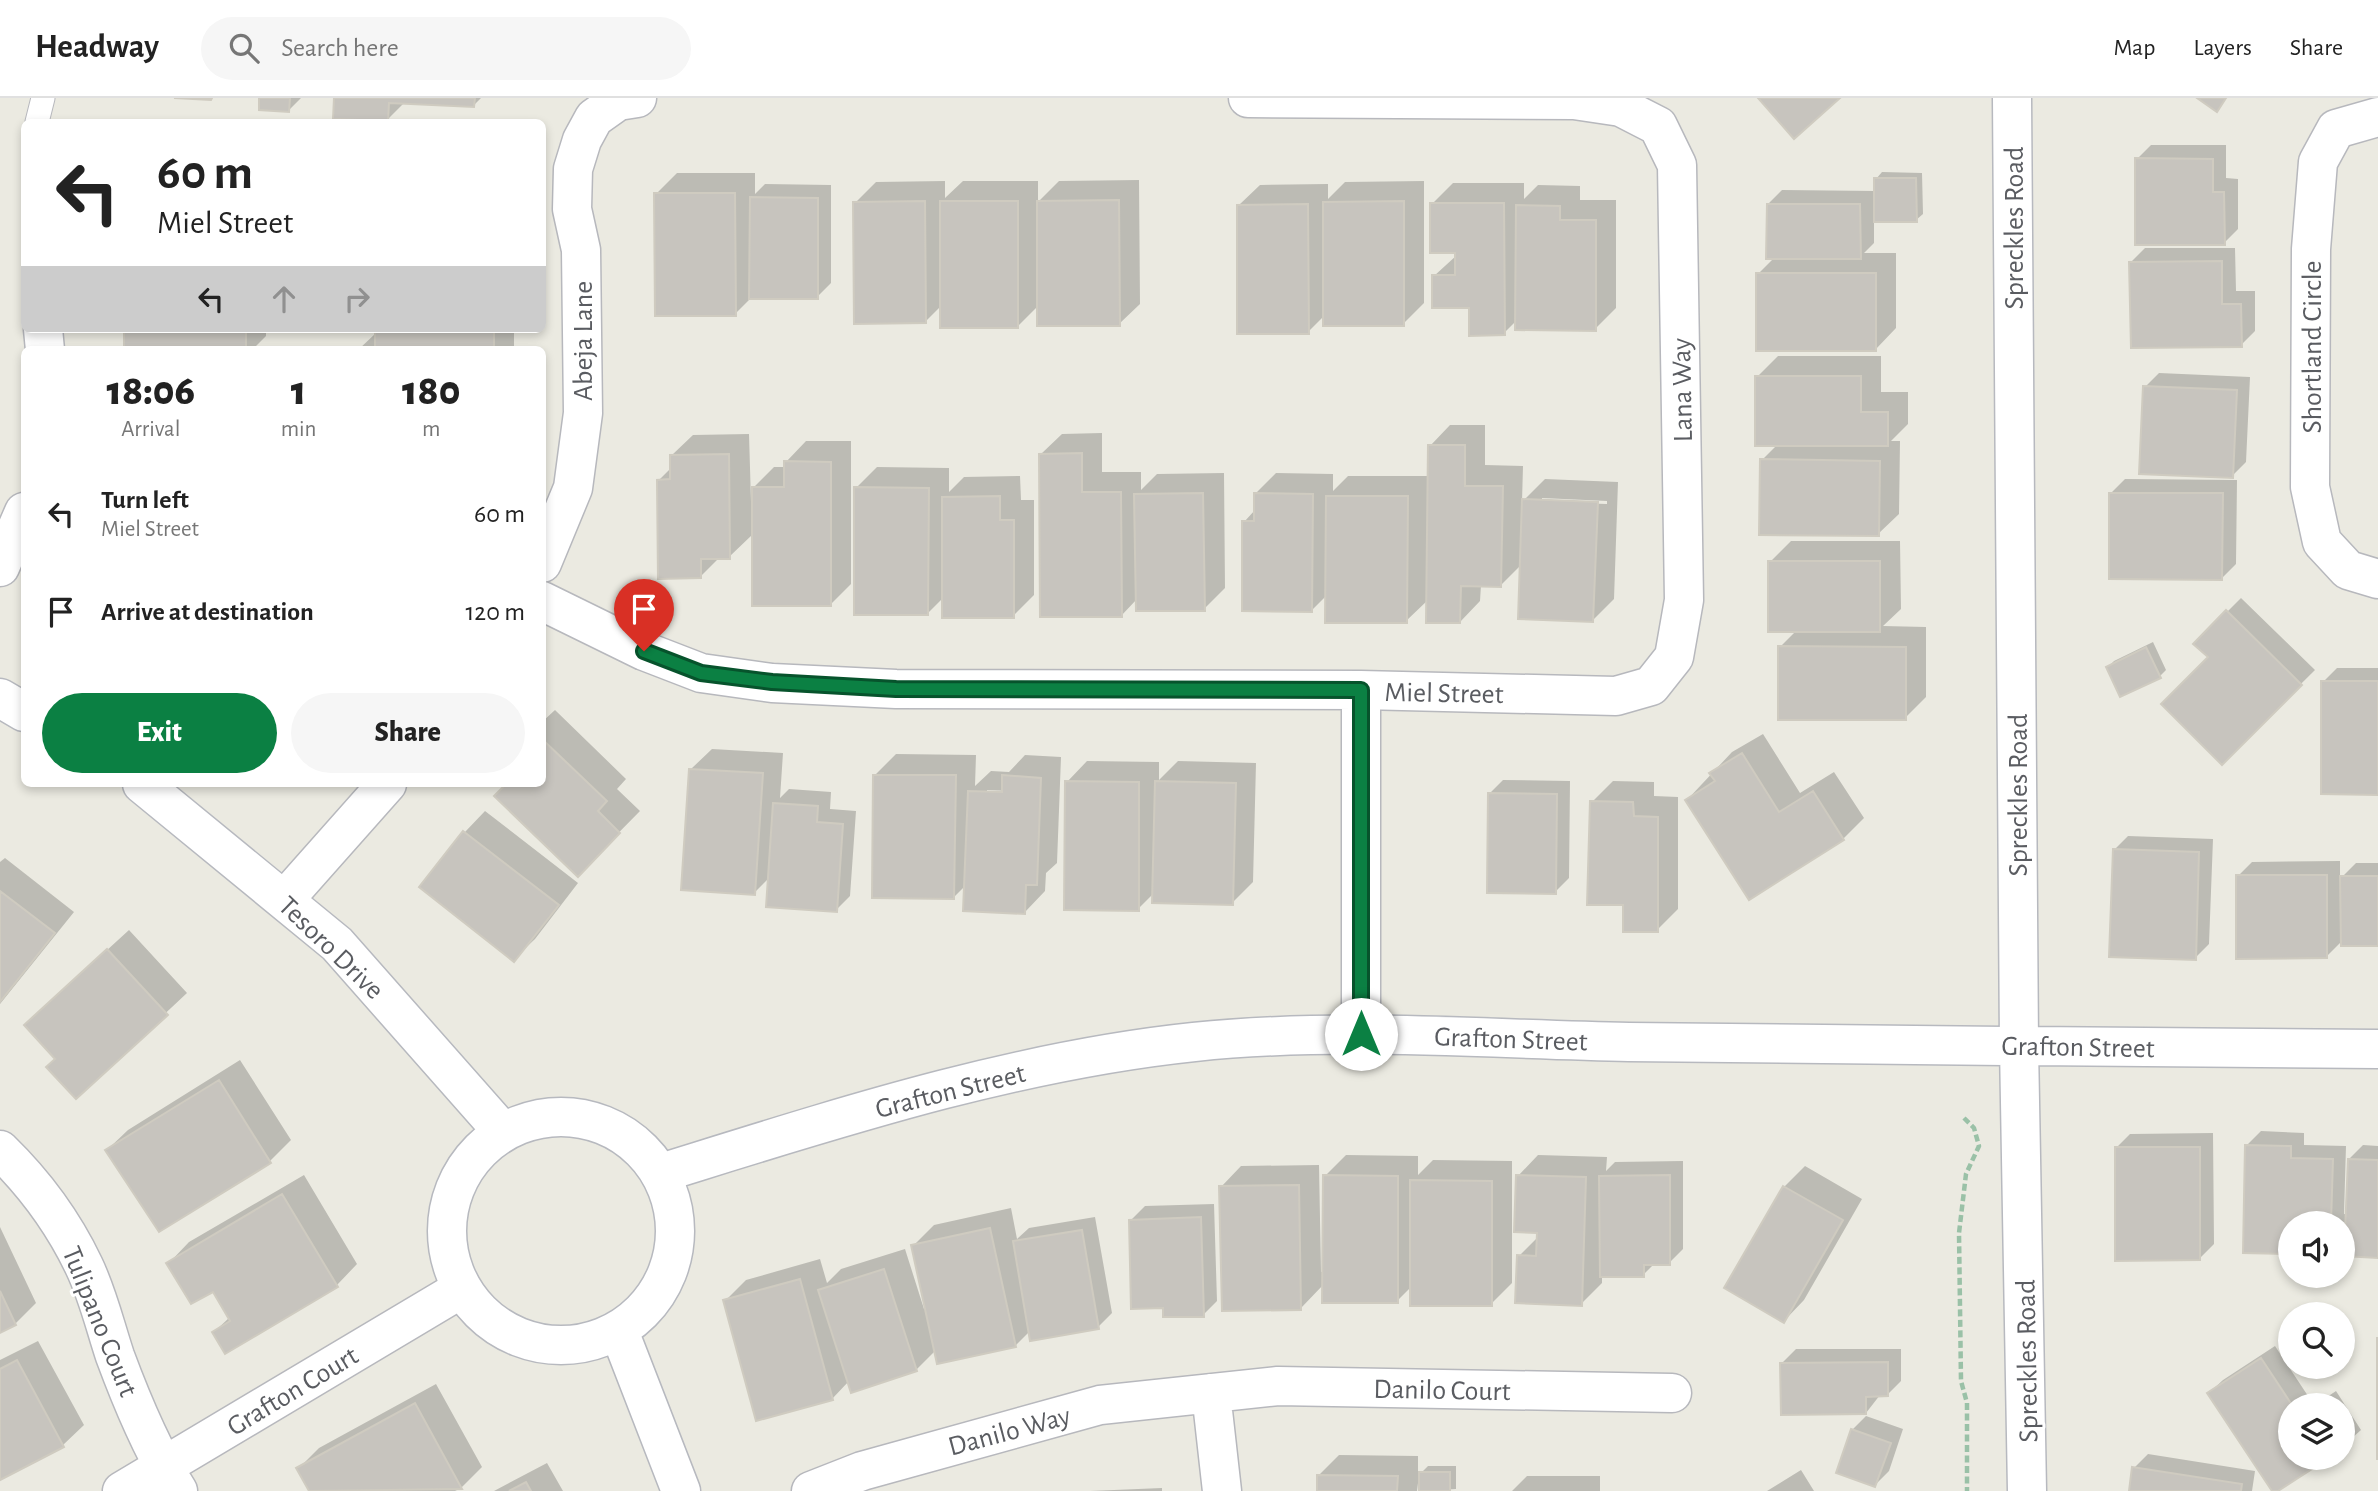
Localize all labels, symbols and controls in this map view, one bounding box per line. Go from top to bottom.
search box [201,17,691,80]
icon: search [225,29,263,67]
text: Headway [35,31,159,64]
text: Search here [281,35,399,61]
text: Map [2113,36,2155,60]
text: Layers [2193,36,2252,60]
text: Share [2290,36,2343,60]
street label: Spreckles Road [2001,146,2029,310]
icon: left [42,147,133,238]
text: 60 m [157,149,253,198]
text: Miel Street [157,207,293,239]
street label: Shortland Circle [2299,260,2327,434]
icon: left [192,280,230,318]
icon: ahead [265,280,303,318]
icon: right [338,280,376,318]
street label: Abeja Lane [570,281,598,401]
street label: Lana Way [1668,338,1698,442]
text: 18:06 [107,370,195,412]
text: 1 [291,370,306,412]
text: 180 [402,370,460,412]
text: Arrival [121,418,180,441]
text: min [281,418,316,441]
text: m [422,418,440,441]
text: Turn left [101,487,189,513]
icon: left [42,495,80,533]
text: 60 m [474,501,525,527]
text: Miel Street [101,518,199,541]
pin [614,579,674,651]
icon: arrive [625,590,663,628]
icon: arrive [42,593,80,631]
text: Arrive at destination [101,599,314,625]
text: 120 m [465,599,525,625]
street label: Miel Street [1384,679,1504,709]
button: Exit [42,693,277,773]
button: Share [291,693,525,773]
street label: Spreckles Road [2005,713,2033,877]
street label: Tesoro Drive [273,892,389,1005]
position arrow [1324,997,1398,1071]
street label: Grafton Street [1434,1023,1588,1057]
street label: Grafton Street [2001,1033,2155,1063]
street label: Grafton Street [873,1060,1028,1124]
map controls [2278,1211,2355,1470]
button: sound [2278,1211,2355,1288]
street label: Tulipano Court [56,1243,142,1401]
street label: Spreckles Road [2013,1279,2043,1443]
button: search [2278,1302,2355,1379]
street label: Grafton Court [223,1342,363,1442]
street label: Danilo Court [1373,1376,1511,1406]
button: layers [2278,1393,2355,1470]
street label: Danilo Way [945,1402,1074,1462]

